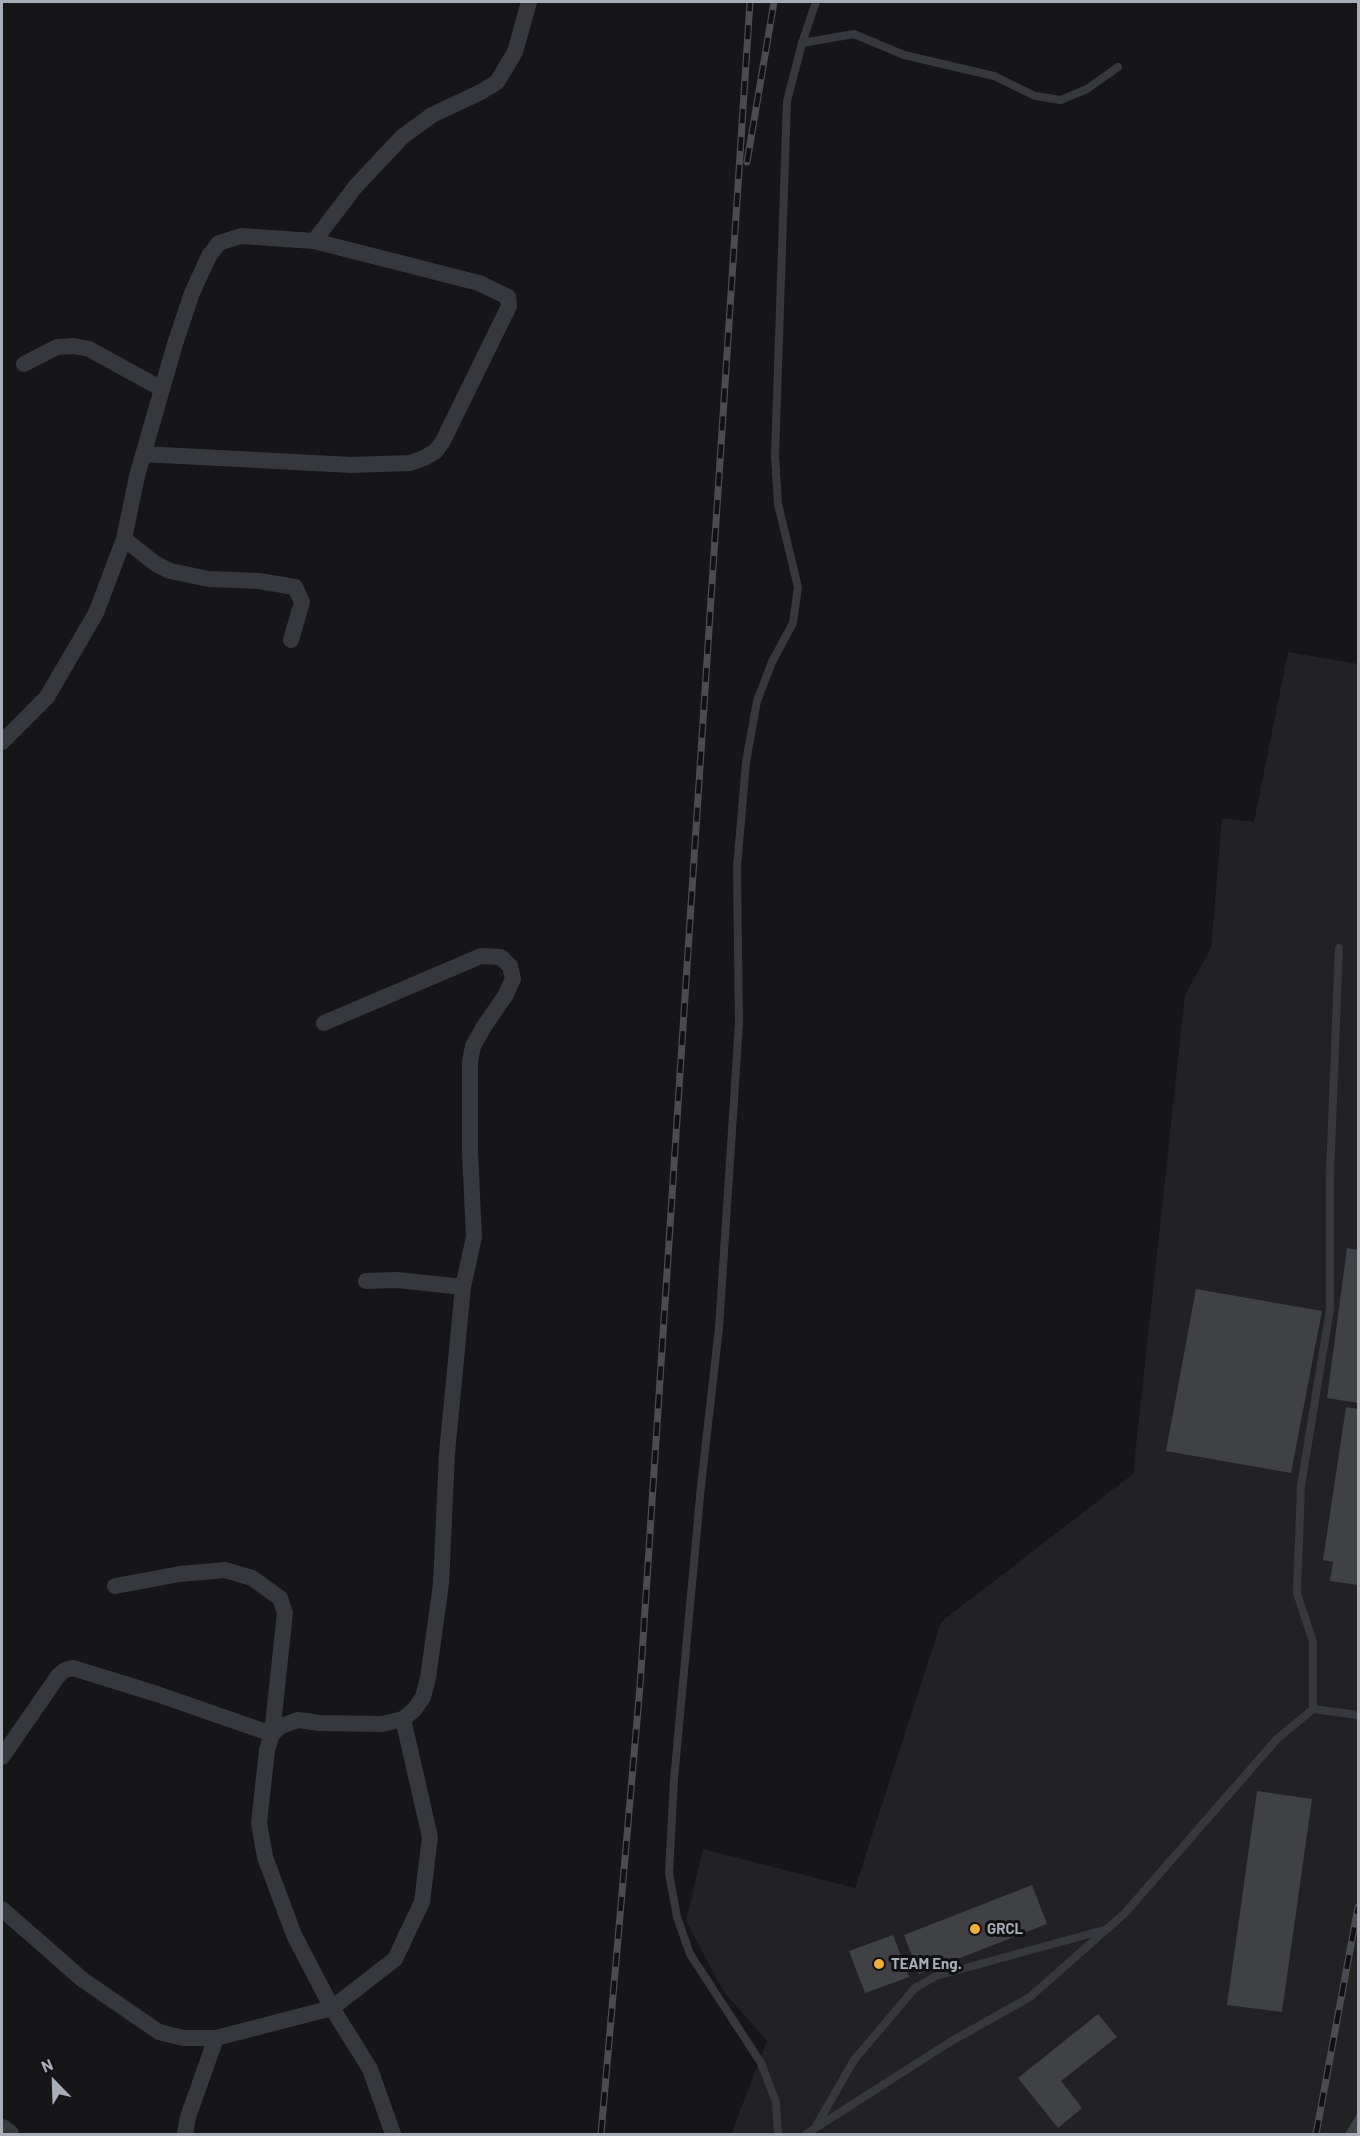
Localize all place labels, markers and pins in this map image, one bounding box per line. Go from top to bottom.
place label: GRCL [987,1920,1023,1938]
marker: GRCL [968,1922,982,1936]
place label: TEAM Eng. [891,1955,962,1973]
marker: TEAM Eng. [872,1957,886,1971]

